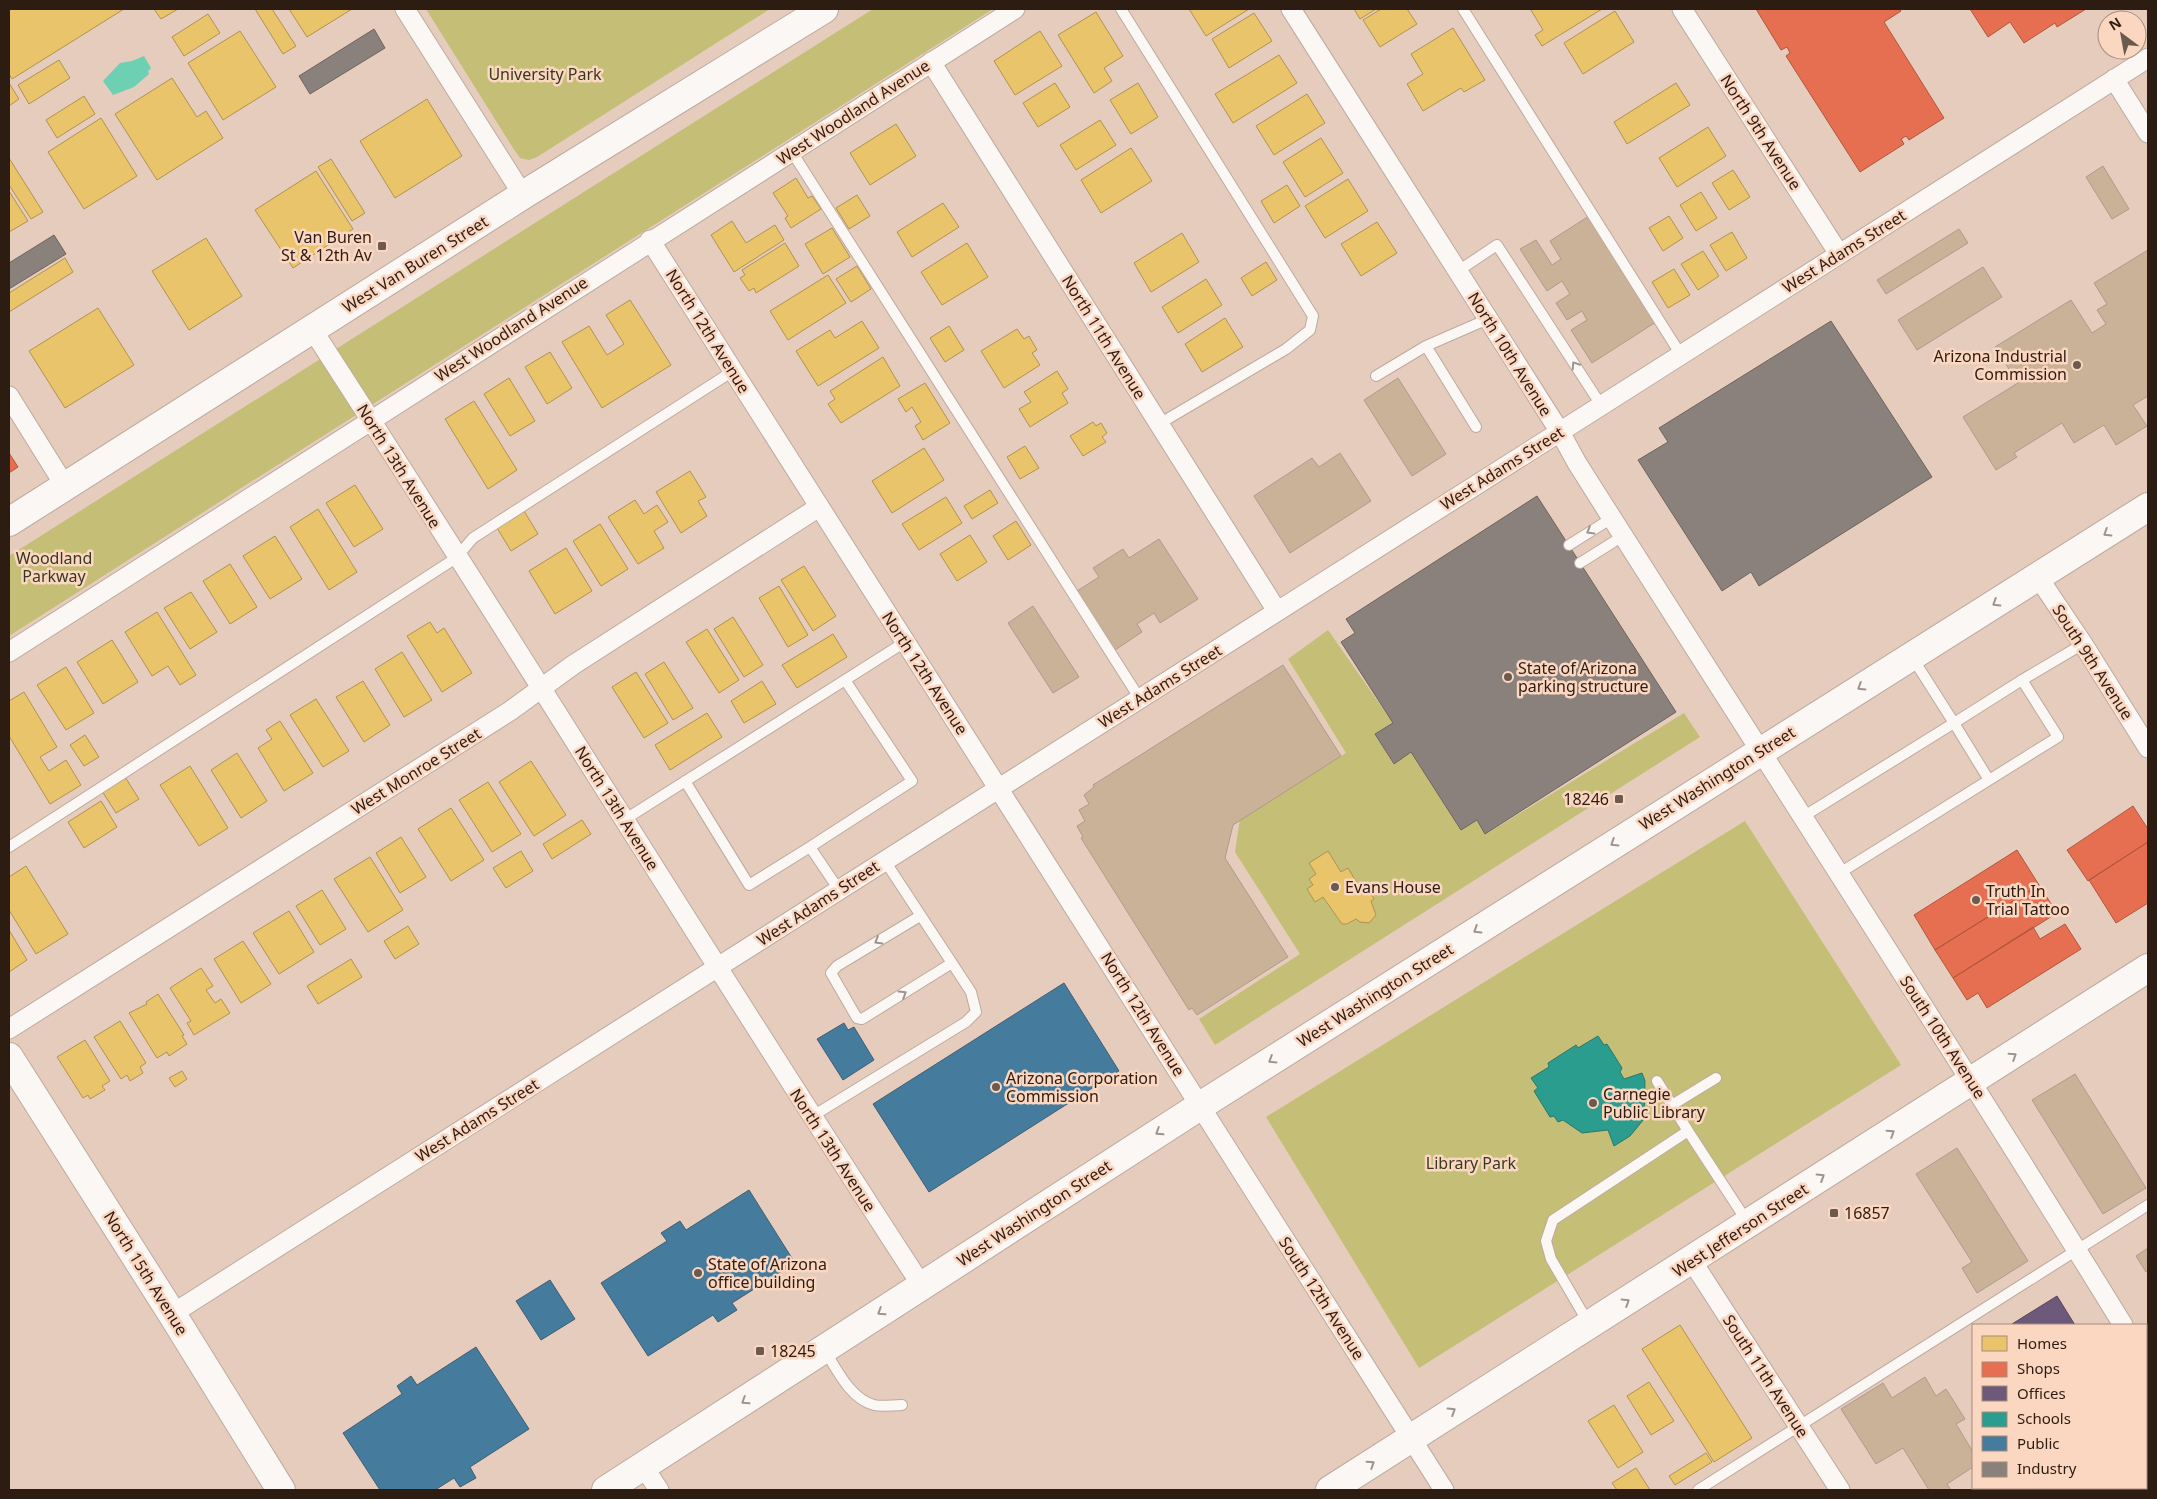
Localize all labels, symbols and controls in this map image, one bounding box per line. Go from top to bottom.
north arrow [2097,10,2147,60]
text: N [2105,12,2125,35]
street label: West Woodland Avenue [772,54,934,170]
park label: University Park [488,63,602,85]
street label: North 9th Avenue [1715,70,1807,194]
street label: West Adams Street [1778,204,1910,298]
street label: West Van Buren Street [338,210,492,318]
place label: Van Buren St & 12th Av [281,226,373,266]
marker: Van Buren St & 12th Av [376,240,388,252]
street label: North 12th Avenue [661,265,755,397]
street label: West Woodland Avenue [430,271,592,387]
street label: North 11th Avenue [1057,271,1151,403]
street label: North 10th Avenue [1463,288,1557,420]
place label: Arizona Industrial Commission [1933,345,2067,385]
marker: Arizona Industrial Commission [2071,359,2083,371]
one-way arrow [1571,361,1581,370]
street label: North 13th Avenue [352,400,446,532]
street label: West Adams Street [1436,421,1568,515]
one-way arrow [1586,524,1595,534]
one-way arrow [2103,527,2112,537]
park label: Woodland Parkway [16,547,92,587]
one-way arrow [1993,596,2002,606]
street label: South 9th Avenue [2047,600,2139,724]
street label: North 12th Avenue [877,607,973,739]
street label: West Adams Street [1094,639,1226,733]
place label: State of Arizona parking structure [1518,657,1649,697]
marker: State of Arizona parking structure [1502,671,1514,683]
one-way arrow [1858,680,1867,690]
street label: West Washington Street [1635,721,1799,835]
street label: West Monroe Street [347,722,485,820]
street label: North 13th Avenue [570,742,664,874]
place label: 18246 [1563,788,1609,810]
marker: 18246 [1613,793,1625,805]
one-way arrow [1611,836,1620,846]
street label: West Adams Street [753,855,884,951]
place label: Evans House [1345,876,1441,898]
place label: Truth In Trial Tattoo [1986,880,2070,920]
marker: Evans House [1329,881,1341,893]
marker: Truth In Trial Tattoo [1970,894,1982,906]
one-way arrow [1474,923,1483,933]
one-way arrow [875,934,884,944]
street label: West Washington Street [1293,938,1457,1052]
street label: North 12th Avenue [1096,948,1190,1080]
street label: South 10th Avenue [1895,971,1991,1103]
one-way arrow [897,991,906,1000]
one-way arrow [2007,1052,2016,1062]
one-way arrow [1269,1054,1278,1063]
place label: Arizona Corporation Commission [1006,1067,1158,1107]
street label: West Adams Street [411,1073,543,1167]
marker: Arizona Corporation Commission [990,1081,1002,1093]
place label: Carnegie Public Library [1603,1083,1706,1123]
street label: North 13th Avenue [785,1084,881,1216]
marker: Carnegie Public Library [1587,1097,1599,1109]
one-way arrow [1156,1126,1165,1135]
one-way arrow [1886,1129,1895,1139]
park label: Library Park [1426,1152,1517,1174]
street label: West Washington Street [952,1155,1116,1271]
one-way arrow [1816,1174,1825,1184]
street label: West Jefferson Street [1668,1178,1812,1282]
place label: 16857 [1844,1202,1890,1224]
street label: North 15th Avenue [99,1207,193,1339]
marker: 16857 [1828,1207,1840,1219]
street label: South 12th Avenue [1274,1232,1370,1364]
place label: State of Arizona office building [708,1253,827,1293]
marker: State of Arizona office building [692,1267,704,1279]
one-way arrow [1620,1298,1629,1308]
one-way arrow [877,1306,887,1315]
street label: South 11th Avenue [1718,1310,1814,1442]
legend [1972,1324,2147,1489]
text: Homes [2017,1333,2067,1353]
place label: 18245 [770,1340,816,1362]
marker: 18245 [754,1345,766,1357]
text: Shops [2017,1358,2060,1378]
text: Offices [2017,1383,2066,1403]
one-way arrow [741,1394,750,1404]
one-way arrow [1446,1408,1455,1418]
text: Schools [2017,1408,2071,1428]
text: Public [2017,1433,2060,1453]
text: Industry [2017,1458,2077,1478]
one-way arrow [1365,1461,1374,1471]

